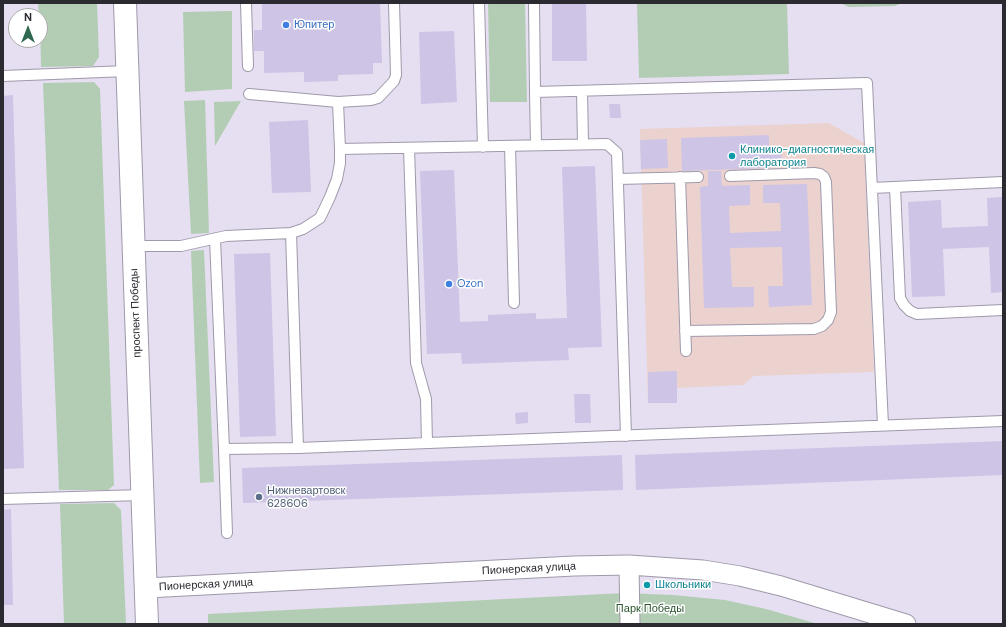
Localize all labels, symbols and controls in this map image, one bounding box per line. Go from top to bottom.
north arrow [8,8,48,48]
text: N [24,10,32,24]
place label: Юпитер [294,18,334,32]
marker: Юпитер [281,20,291,30]
place label: Клинико-диагностическая лаборатория [740,143,874,169]
marker: Клинико-диагностическая лаборатория [727,151,737,161]
street label: проспект Победы [128,268,144,358]
place label: Ozon [457,277,483,291]
marker: Ozon [444,279,454,289]
place label: Нижневартовск 628606 [267,484,345,510]
marker: Нижневартовск 628606 [254,492,264,502]
street label: Пионерская улица [482,560,576,578]
street label: Пионерская улица [159,576,253,594]
place label: Школьники [655,578,711,592]
marker: Школьники [642,580,652,590]
park label: Парк Победы [616,602,684,616]

